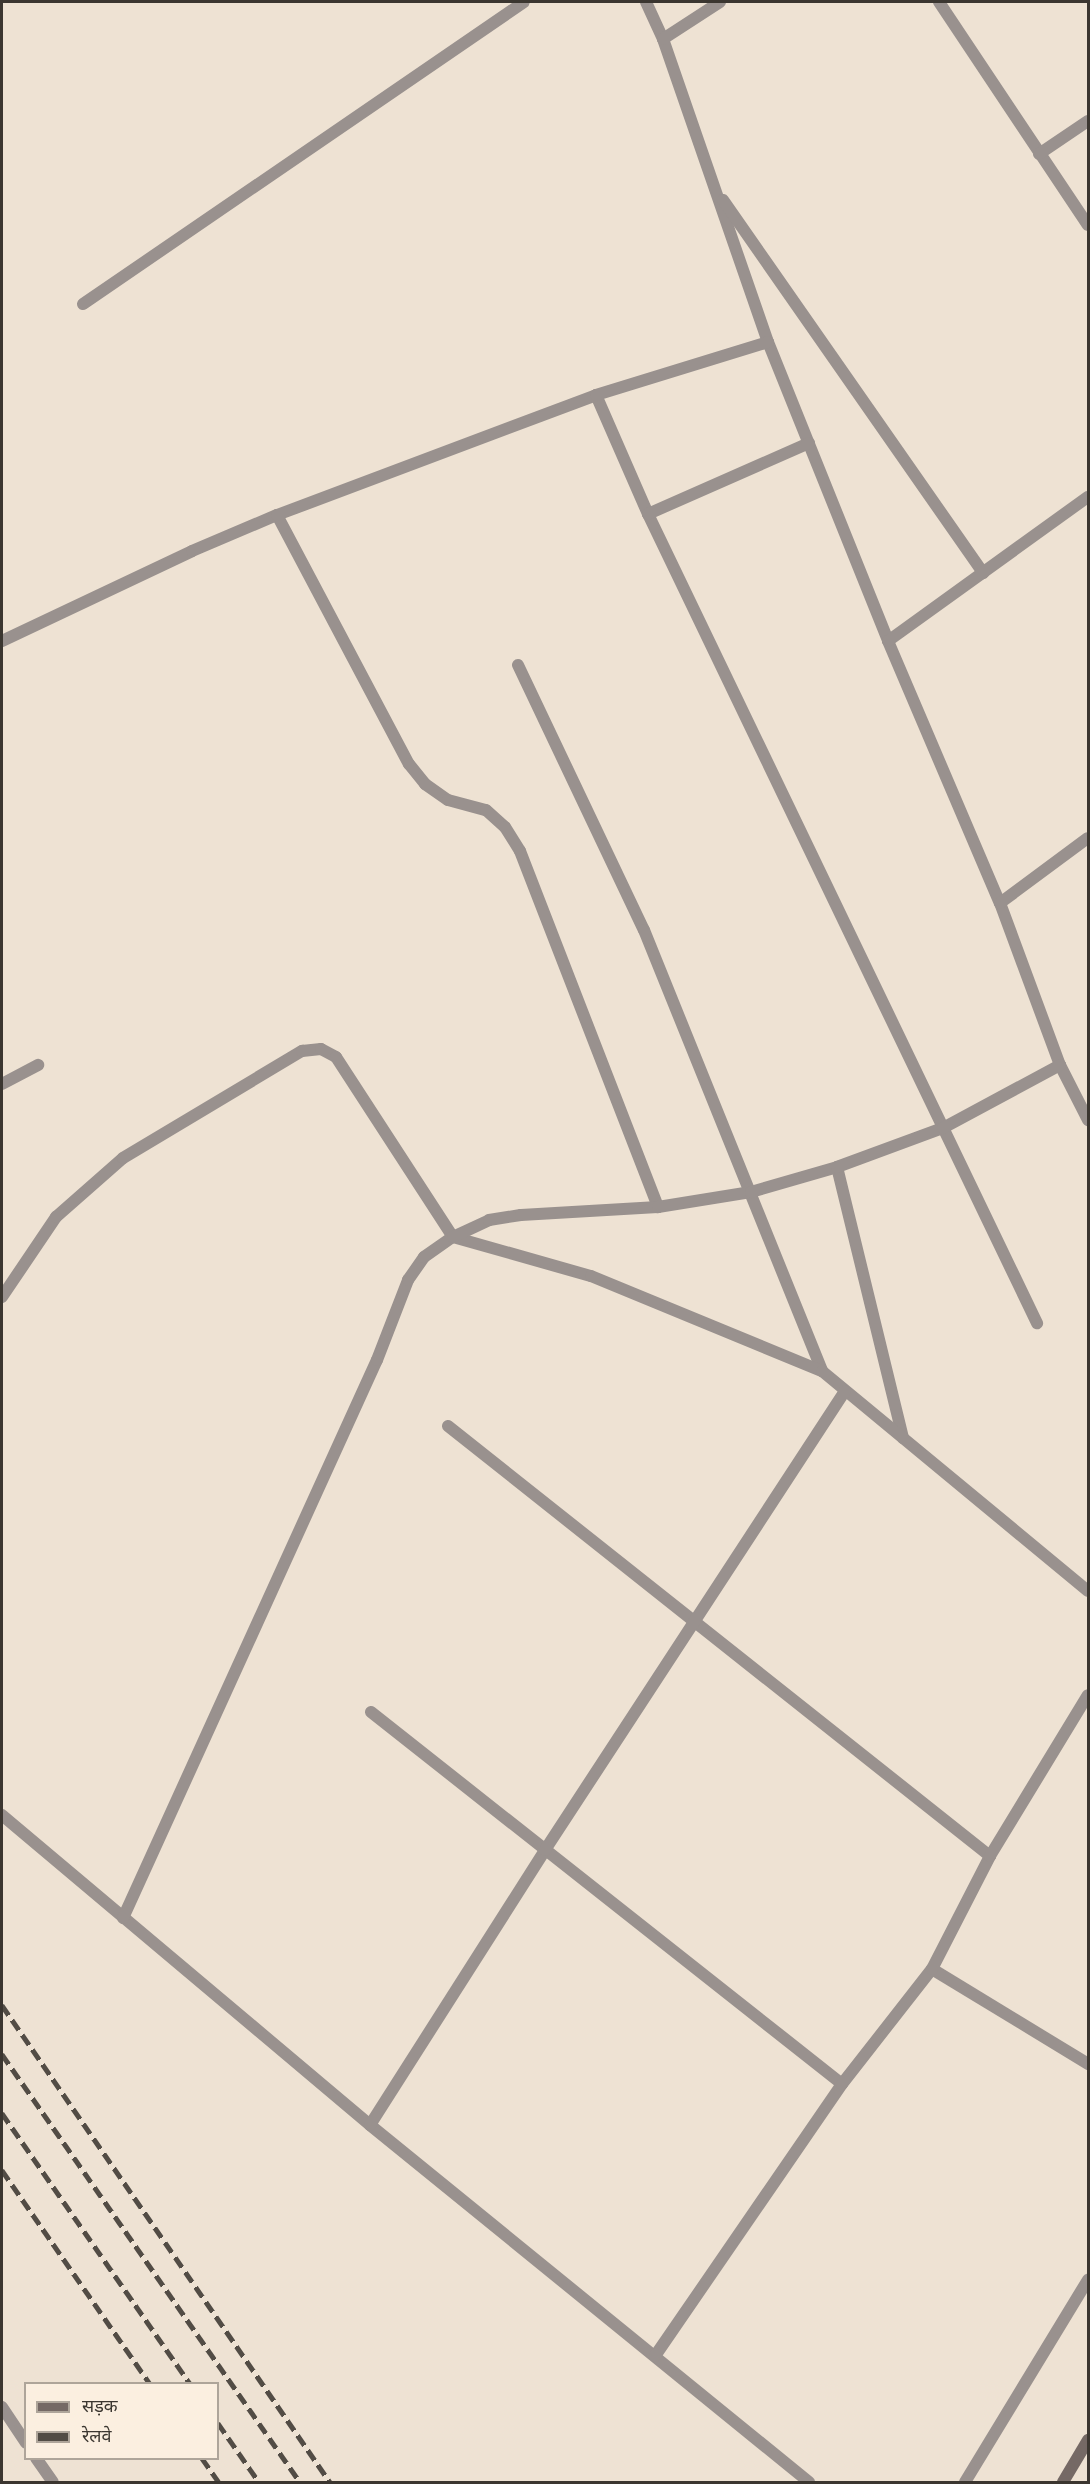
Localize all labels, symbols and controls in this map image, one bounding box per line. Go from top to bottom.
legend [24,2382,219,2460]
text: सड़क [82,2395,118,2416]
text: रेलवे [82,2425,112,2446]

